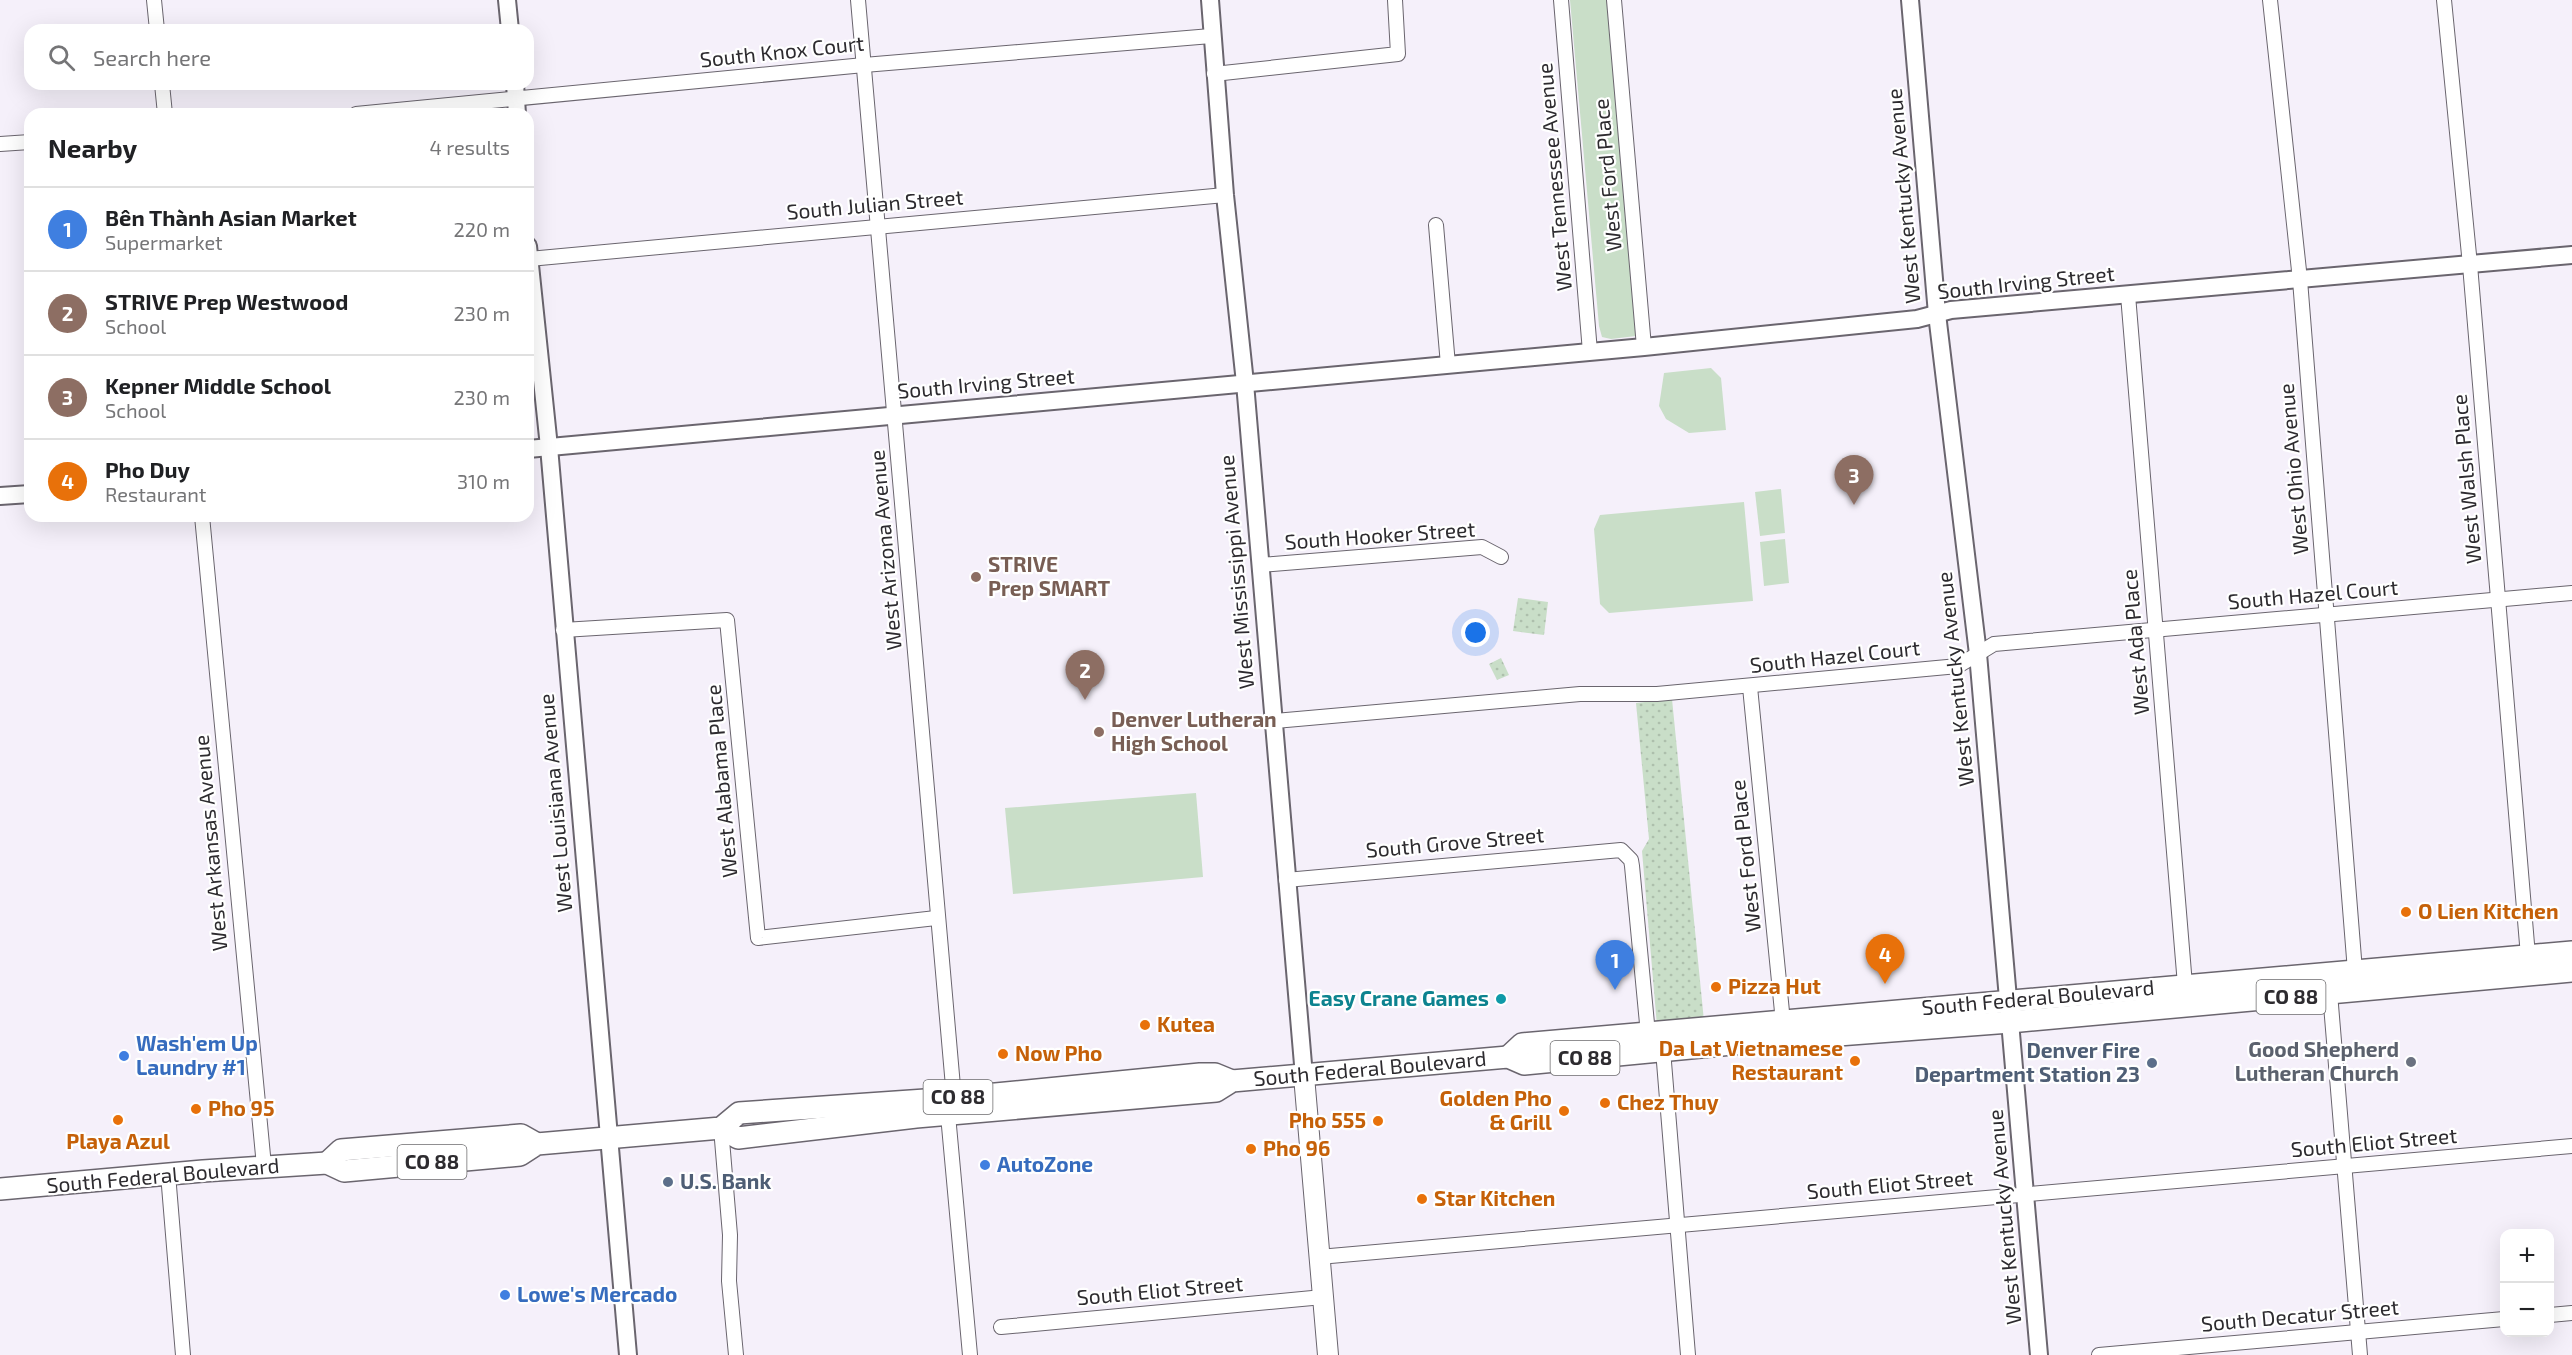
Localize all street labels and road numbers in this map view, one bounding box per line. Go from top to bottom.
street label: South Knox Court [699,29,865,72]
street label: West Tennessee Avenue [1531,62,1576,292]
street label: West Kentucky Avenue [1881,87,1924,305]
street label: West Ford Place [1587,98,1626,253]
street label: South Julian Street [785,183,964,224]
street label: South Irving Street [1936,260,2116,303]
street label: South Irving Street [896,362,1076,403]
street label: West Ohio Avenue [2273,382,2312,556]
street label: West Walsh Place [2446,393,2485,565]
street label: West Arizona Avenue [863,449,906,651]
street label: West Mississippi Avenue [1213,454,1258,690]
street label: South Hooker Street [1284,515,1476,554]
street label: West Ada Place [2116,568,2153,716]
street label: West Kentucky Avenue [1931,570,1978,788]
street label: South Hazel Court [2227,574,2399,613]
street label: South Hazel Court [1749,634,1921,677]
street label: West Alabama Place [700,683,741,879]
street label: West Louisiana Avenue [532,693,577,914]
street label: West Arkansas Avenue [188,734,231,952]
street label: West Ford Place [1724,779,1765,934]
street label: South Grove Street [1365,821,1545,862]
street label: South Federal Boulevard [1920,974,2155,1019]
road number: CO 88 [2256,980,2326,1014]
road number: CO 88 [1550,1041,1620,1075]
street label: South Federal Boulevard [1252,1045,1487,1090]
road number: CO 88 [924,1080,992,1114]
street label: West Kentucky Avenue [1982,1108,2025,1326]
street label: South Eliot Street [2290,1122,2458,1161]
road number: CO 88 [398,1145,466,1179]
street label: South Federal Boulevard [45,1152,280,1197]
street label: South Eliot Street [1806,1164,1974,1203]
street label: South Eliot Street [1076,1270,1244,1309]
street label: South Decatur Street [2200,1293,2400,1336]

